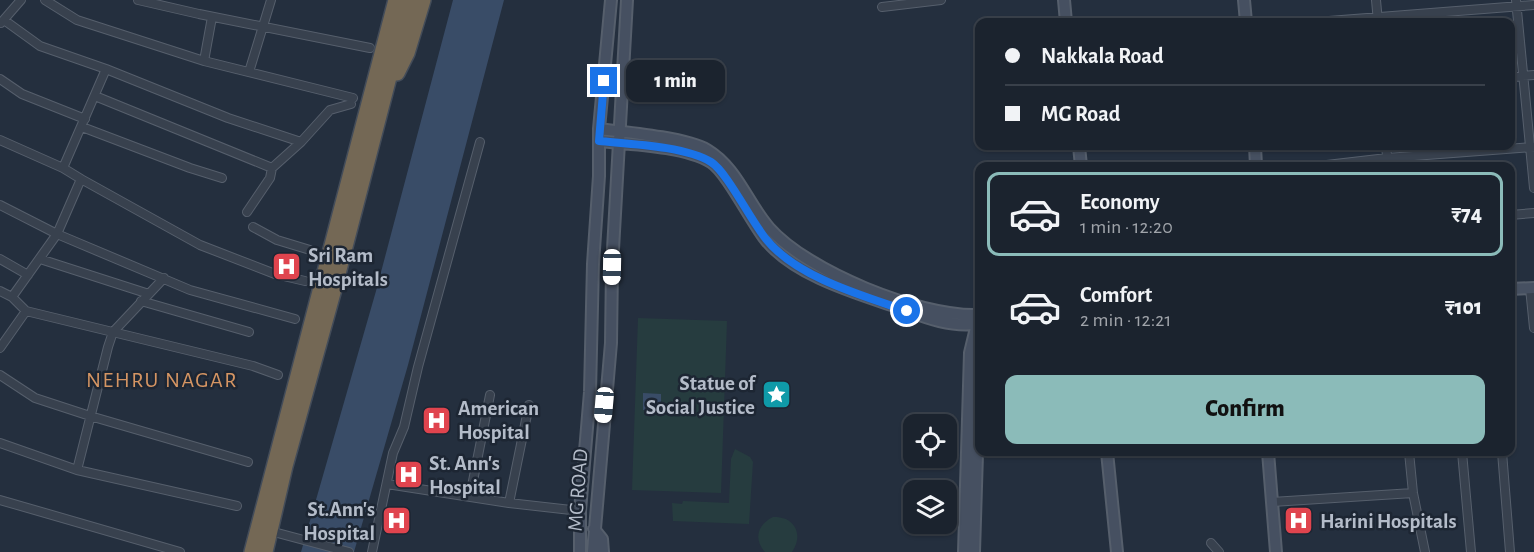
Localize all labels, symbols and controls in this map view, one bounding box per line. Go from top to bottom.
text: Nakkala Road [1041,45,1164,67]
callout: 1 min [625,60,724,102]
route end [590,67,617,94]
text: 1 min [654,71,697,91]
text: MG Road [1041,103,1120,125]
icon: car [1008,187,1062,241]
text: Economy [1080,191,1160,213]
text: ₹74 [1452,203,1482,225]
text: 1 min · 12:20 [1080,217,1173,237]
place label: Sri Ram Hospitals [308,245,388,290]
car [603,249,621,285]
hospital icon: Sri Ram Hospitals [271,251,303,283]
icon: car [1008,280,1062,334]
text: Comfort [1080,284,1152,306]
text: ₹101 [1445,296,1482,318]
route start [893,297,920,324]
text: 2 min · 12:21 [1080,310,1171,330]
district label: NEHRU NAGAR [86,369,238,391]
place label: Statue of Social Justice [646,373,757,418]
button: Confirm [1005,375,1485,444]
place icon: Statue of Social Justice [760,379,792,411]
car [593,386,615,424]
place label: American Hospital [458,398,539,443]
hospital icon: American Hospital [421,404,453,436]
map controls [903,414,957,534]
button: locate [903,414,957,468]
street label: MG ROAD [565,448,591,532]
place label: St. Ann's Hospital [429,453,501,498]
hospital icon: St. Ann's Hospital [392,459,424,491]
button: layers [903,480,957,534]
place label: St.Ann's Hospital [303,499,375,544]
hospital icon: St.Ann's Hospital [380,505,412,537]
hospital icon: Harini Hospitals [1283,505,1315,537]
place label: Harini Hospitals [1320,511,1457,532]

